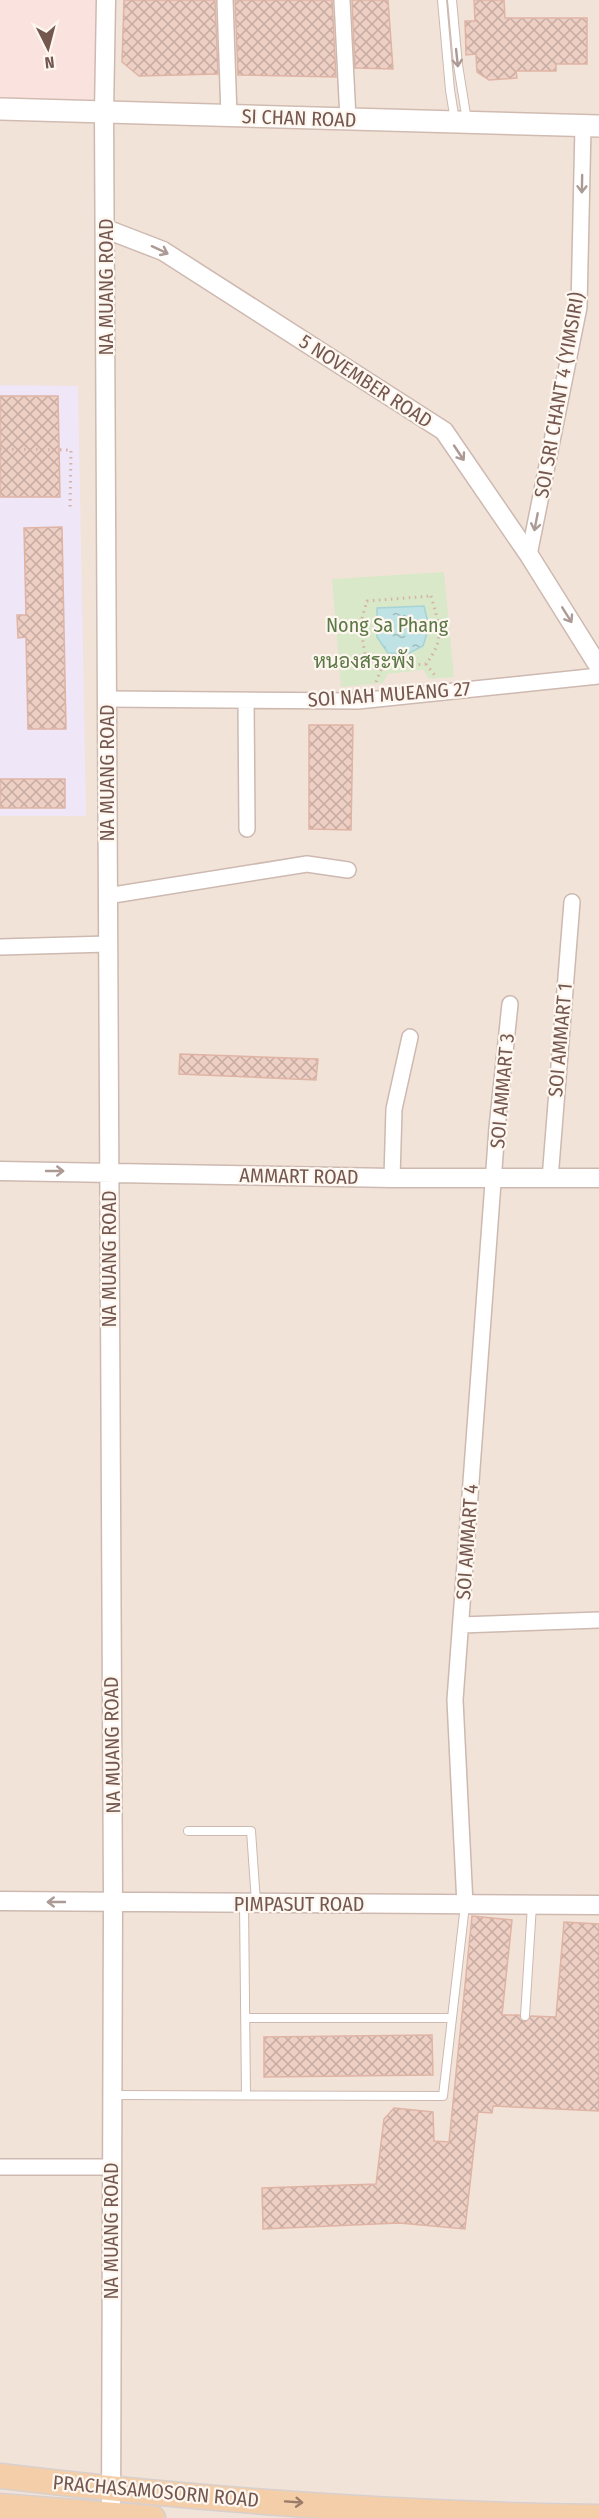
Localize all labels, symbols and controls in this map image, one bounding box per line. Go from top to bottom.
north arrow [18,18,78,78]
one-way arrow [452,48,463,68]
text: N [44,52,55,72]
street label: SI CHAN ROAD [241,104,357,132]
one-way arrow [576,174,588,194]
street label: NA MUANG ROAD [94,218,118,356]
one-way arrow [151,245,169,257]
street label: SOI SRI CHANT 4 (YIMSIRI) [529,290,589,500]
street label: 5 NOVEMBER ROAD [295,329,437,433]
one-way arrow [453,444,465,460]
one-way arrow [530,512,541,531]
one-way arrow [561,606,573,623]
park label: Nong Sa Phang [326,613,449,637]
park label: หนองสระพัง [313,649,415,673]
street label: SOI NAH MUEANG 27 [307,676,471,712]
street label: NA MUANG ROAD [95,704,119,842]
street label: SOI AMMART 1 [543,982,577,1098]
street label: SOI AMMART 3 [485,1032,519,1150]
street label: AMMART ROAD [239,1163,359,1189]
one-way arrow [44,1165,64,1177]
street label: NA MUANG ROAD [97,1190,121,1328]
street label: SOI AMMART 4 [451,1483,483,1601]
street label: NA MUANG ROAD [99,1676,125,1814]
street label: PIMPASUT ROAD [234,1892,364,1916]
one-way arrow [47,1896,67,1908]
street label: NA MUANG ROAD [99,2162,123,2300]
street label: PRACHASAMOSORN ROAD [52,2470,260,2512]
one-way arrow [284,2497,304,2508]

